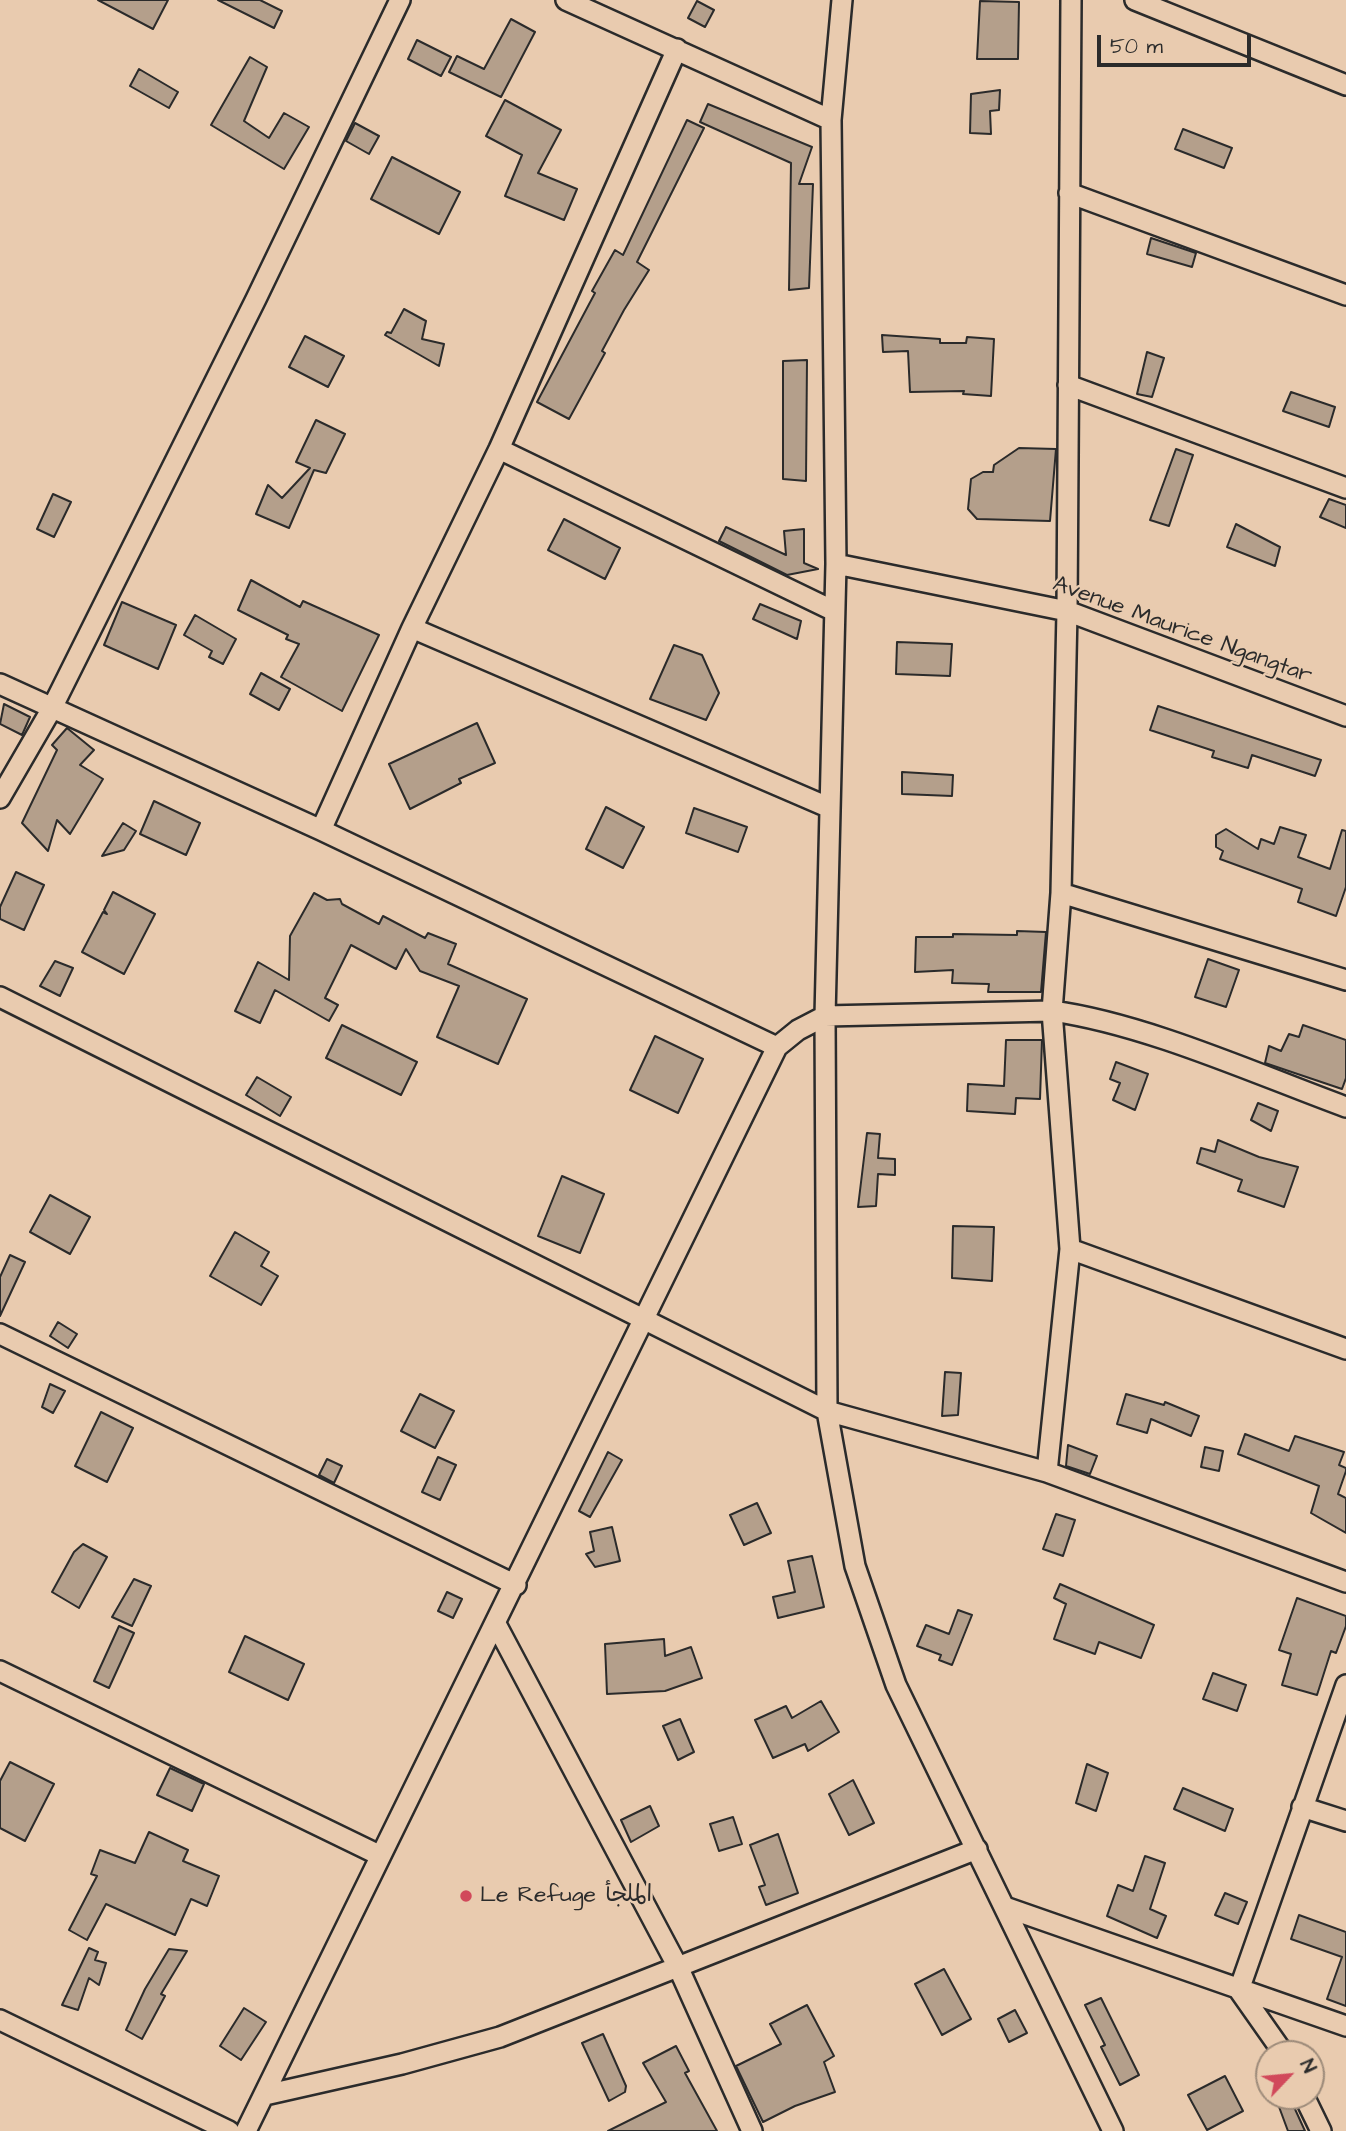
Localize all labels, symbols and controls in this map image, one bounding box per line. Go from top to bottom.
scale bar [1101,21,1255,65]
text: 50 m [1110,32,1163,61]
street label: Avenue Maurice Ngangtar [1049,571,1315,691]
place label: Le Refuge الملجأ [480,1882,652,1910]
marker: Le Refuge الملجأ [458,1888,474,1904]
north arrow [1255,2040,1325,2110]
text: N [1293,2055,1322,2078]

